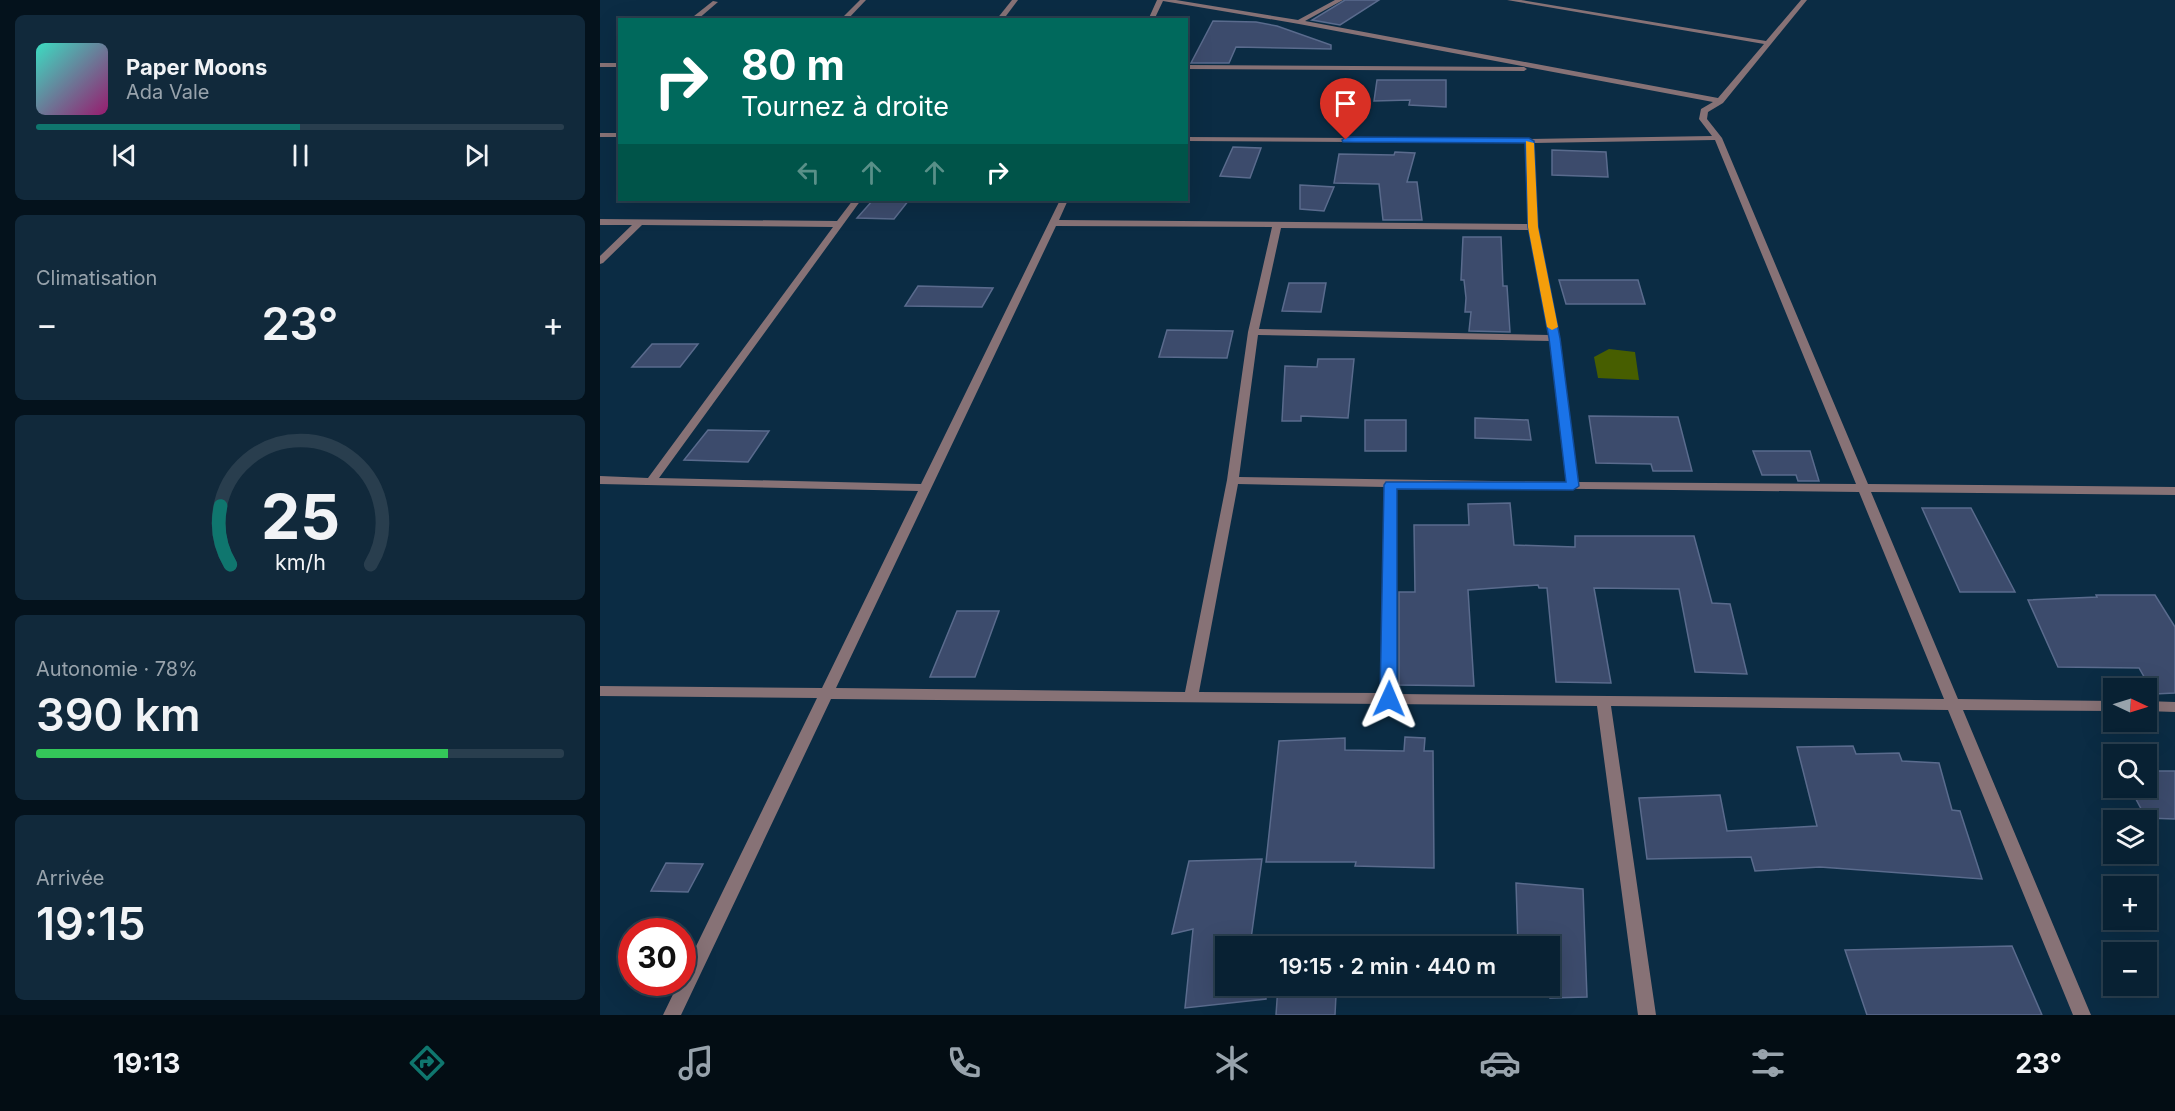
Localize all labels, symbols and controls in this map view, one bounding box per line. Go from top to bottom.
text: 80 m [741,39,845,90]
icon: right [642,42,720,120]
text: Paper Moons [126,54,267,80]
pin [1320,78,1371,140]
text: Ada Vale [126,80,209,104]
icon: arrive [1329,87,1362,120]
text: Tournez à droite [741,90,949,123]
icon: previous [108,139,141,172]
icon: pause [284,139,317,172]
icon: next [460,139,493,172]
icon: left [792,156,825,189]
icon: ahead [855,156,888,189]
icon: ahead [918,156,951,189]
icon: right [981,156,1014,189]
text: Climatisation [36,266,157,290]
text: 23° [262,296,338,351]
text: − [36,304,58,344]
text: + [542,304,564,344]
text: 25 [260,479,340,554]
text: km/h [275,549,325,575]
text: Autonomie · 78% [36,657,198,681]
position arrow [1357,667,1421,731]
north arrow [2103,678,2157,732]
map controls [2103,678,2157,996]
text: 390 km [36,687,201,742]
button: search [2103,744,2157,798]
button: layers [2103,810,2157,864]
text: Arrivée [36,866,105,890]
button: + [2103,876,2157,930]
text: 19:15 [36,896,146,951]
speed limit sign: 30 [618,918,696,996]
button: − [2103,942,2157,996]
text: 19:15 · 2 min · 440 m [1279,953,1496,979]
icon: directions [406,1042,448,1084]
icon: music [675,1042,717,1084]
icon: phone [943,1042,985,1084]
icon: climate [1211,1042,1253,1084]
icon: car [1479,1042,1521,1084]
icon: filters [1747,1042,1789,1084]
text: 19:13 [113,1047,180,1080]
text: 23° [2015,1047,2062,1080]

